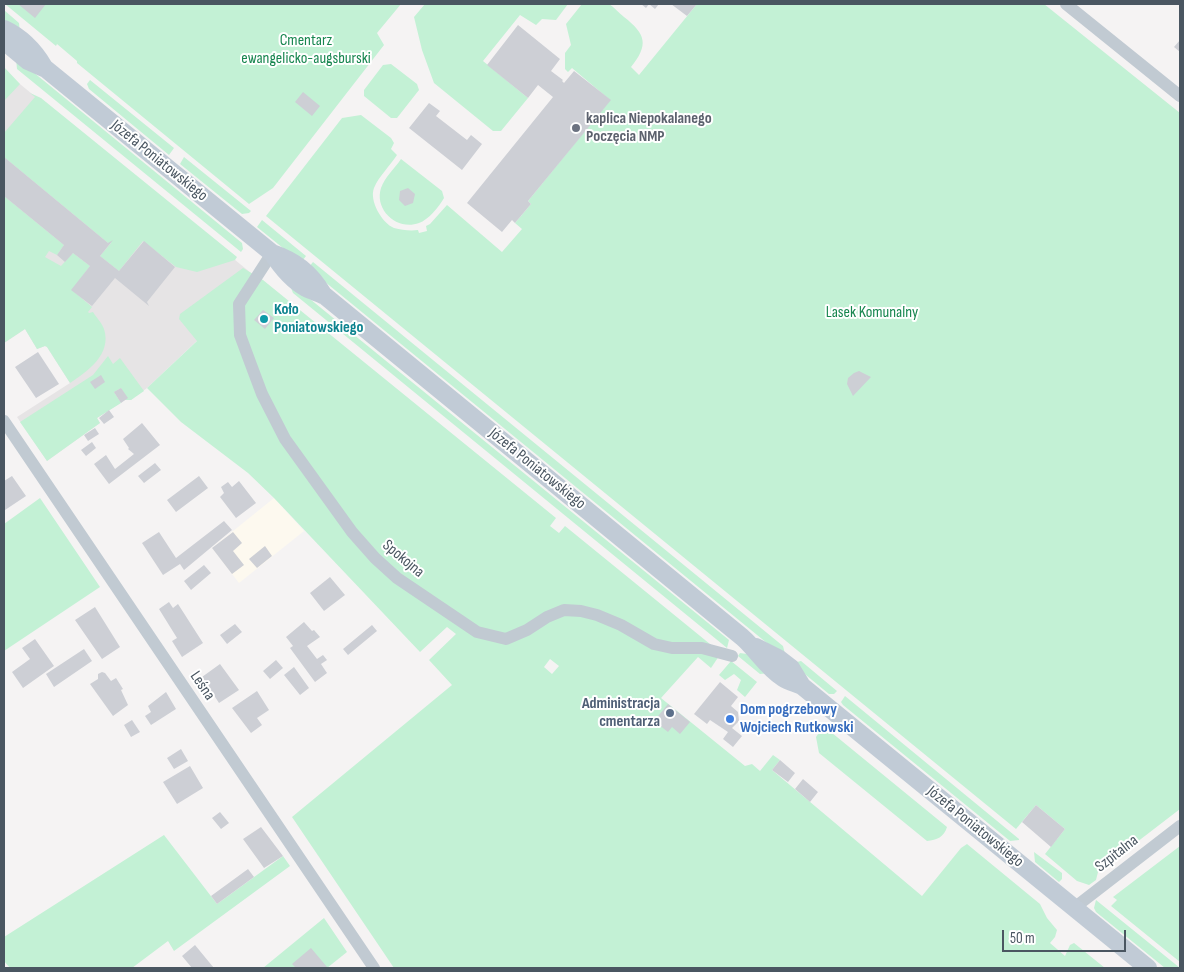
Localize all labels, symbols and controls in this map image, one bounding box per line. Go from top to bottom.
park label: Cmentarz ewangelicko-augsburski [241,31,371,69]
place label: kaplica Niepokalanego Poczęcia NMP [586,109,712,147]
street label: Józefa Poniatowskiego [107,116,211,206]
marker: kaplica Niepokalanego Poczęcia NMP [570,122,582,134]
place label: Koło Poniatowskiego [274,300,363,338]
park label: Lasek Komunalny [826,303,918,323]
marker: Koło Poniatowskiego [258,313,270,325]
street label: Józefa Poniatowskiego [485,424,589,514]
street label: Spokojna [378,536,428,582]
street label: Leśna [185,668,219,704]
place label: Administracja cmentarza [582,694,660,732]
place label: Dom pogrzebowy Wojciech Rutkowski [740,700,853,738]
marker: Administracja cmentarza [664,707,676,719]
marker: Dom pogrzebowy Wojciech Rutkowski [724,713,736,725]
street label: Józefa Poniatowskiego [923,782,1027,872]
street label: Szpitalna [1092,831,1142,877]
scale bar [1004,920,1128,952]
text: 50 m [1010,929,1035,948]

